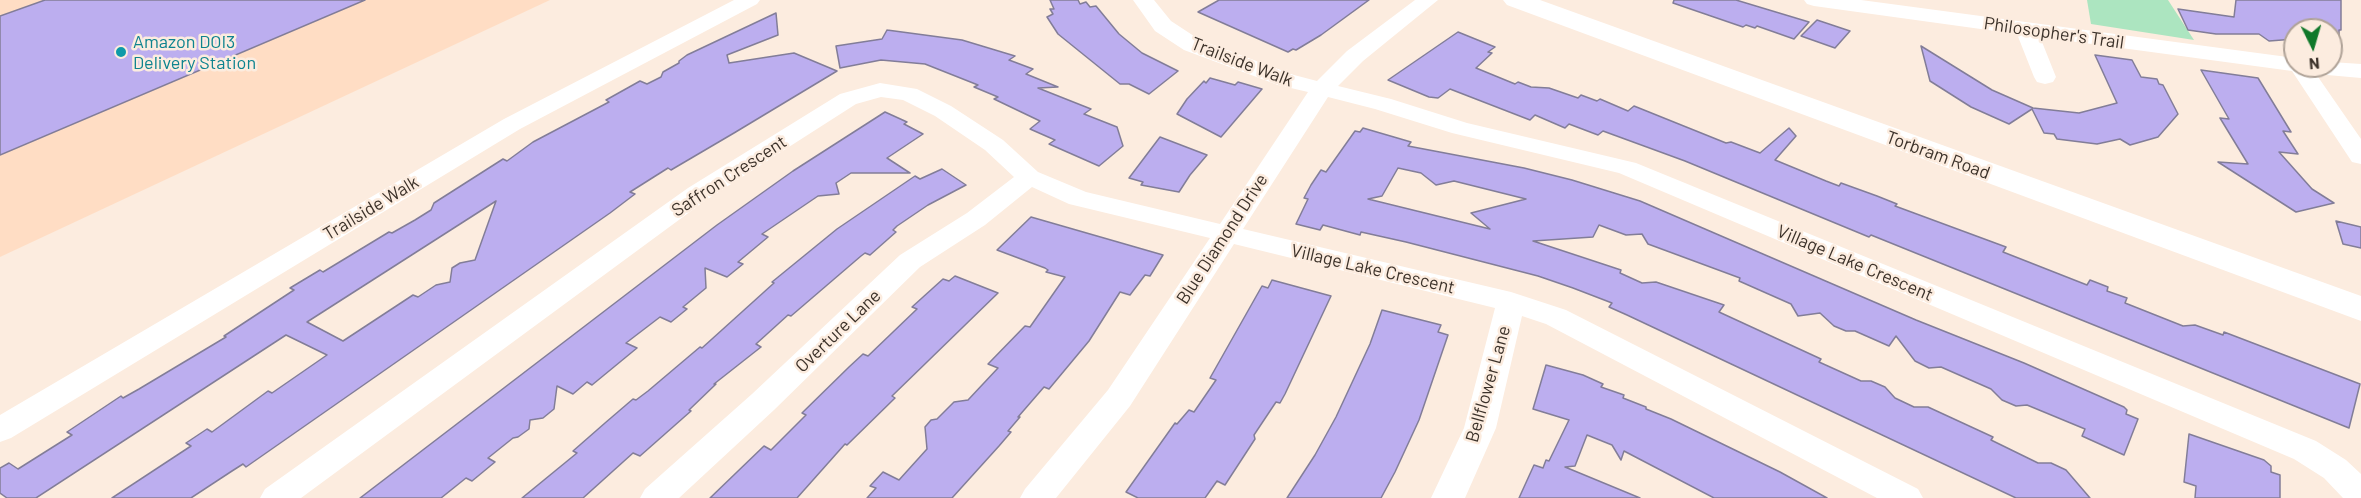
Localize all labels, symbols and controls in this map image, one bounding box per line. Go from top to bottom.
street label: Philosopher's Trail [1982,12,2126,54]
north arrow [2283,18,2343,78]
place label: Amazon DOI3 Delivery Station [133,31,256,74]
street label: Trailside Walk [1188,33,1296,91]
marker: Amazon DOI3 Delivery Station [114,45,128,59]
text: N [2308,55,2321,74]
street label: Torbram Road [1883,126,1993,184]
street label: Saffron Crescent [668,131,790,221]
street label: Blue Diamond Drive [1172,170,1272,308]
street label: Trailside Walk [319,171,423,245]
street label: Village Lake Crescent [1774,220,1936,306]
street label: Village Lake Crescent [1289,240,1457,298]
street label: Overture Lane [791,285,885,377]
street label: Bellflower Lane [1461,323,1515,445]

